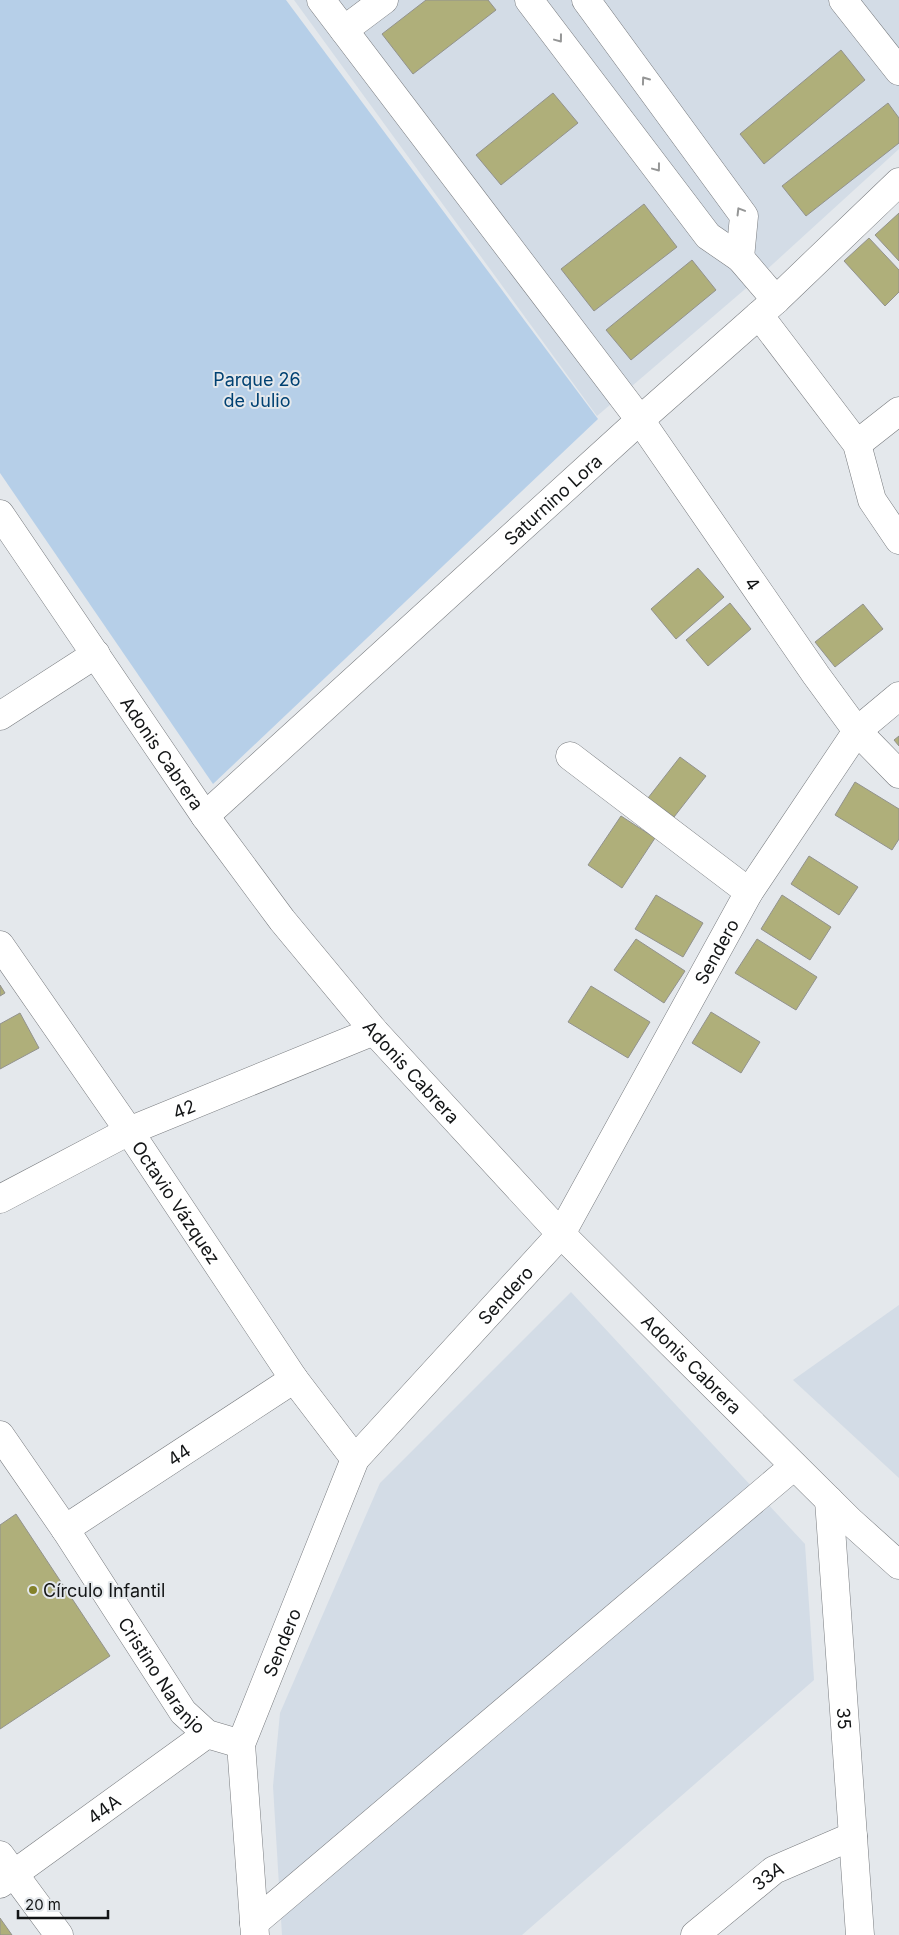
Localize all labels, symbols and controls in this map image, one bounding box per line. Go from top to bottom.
one-way arrow [553,33,561,42]
one-way arrow [642,77,650,86]
one-way arrow [651,162,660,172]
one-way arrow [736,207,746,216]
park label: Parque 26 de Julio [213,369,301,411]
street label: Saturnino Lora [499,450,606,549]
street label: 4 [741,573,765,594]
street label: Adonis Cabrera [117,693,208,814]
street label: Sendero [690,915,743,988]
street label: Adonis Cabrera [359,1016,464,1127]
street label: 42 [169,1095,198,1123]
street label: Octavio Vázquez [128,1137,225,1268]
street label: Sendero [473,1261,537,1328]
street label: Adonis Cabrera [638,1310,746,1418]
street label: 44 [163,1439,194,1470]
place label: Círculo Infantil [43,1580,165,1601]
marker: Círculo Infantil [27,1584,39,1596]
street label: Sendero [259,1605,305,1679]
street label: Cristino Naranjo [114,1613,210,1738]
street label: 35 [833,1707,856,1730]
street label: 44A [83,1790,124,1828]
street label: 33A [748,1857,786,1894]
scale bar [18,1888,108,1920]
text: 20 m [25,1895,61,1914]

